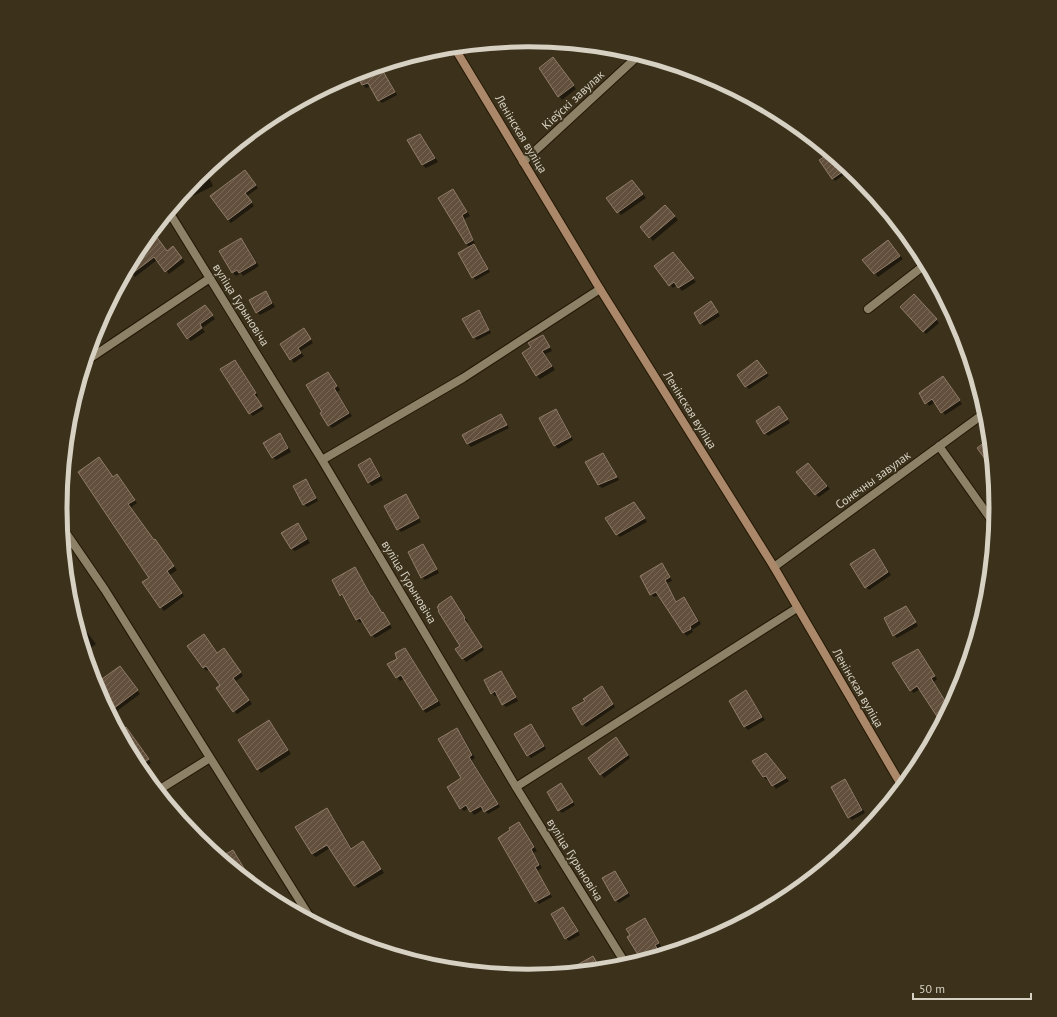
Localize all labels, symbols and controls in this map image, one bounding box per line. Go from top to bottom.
street label: Кіеўскі завулак [538,67,607,132]
street label: Ленінская вуліца [492,91,551,176]
street label: вуліца Гурыновіча [210,261,273,349]
street label: Ленінская вуліца [660,367,720,451]
street label: Сонечны завулак [832,447,913,512]
street label: вуліца Гурыновіча [379,537,440,626]
street label: Ленінская вуліца [829,645,887,730]
street label: вуліца Гурыновіча [544,816,607,904]
scale bar [913,975,1031,1001]
text: 50 m [919,981,945,996]

